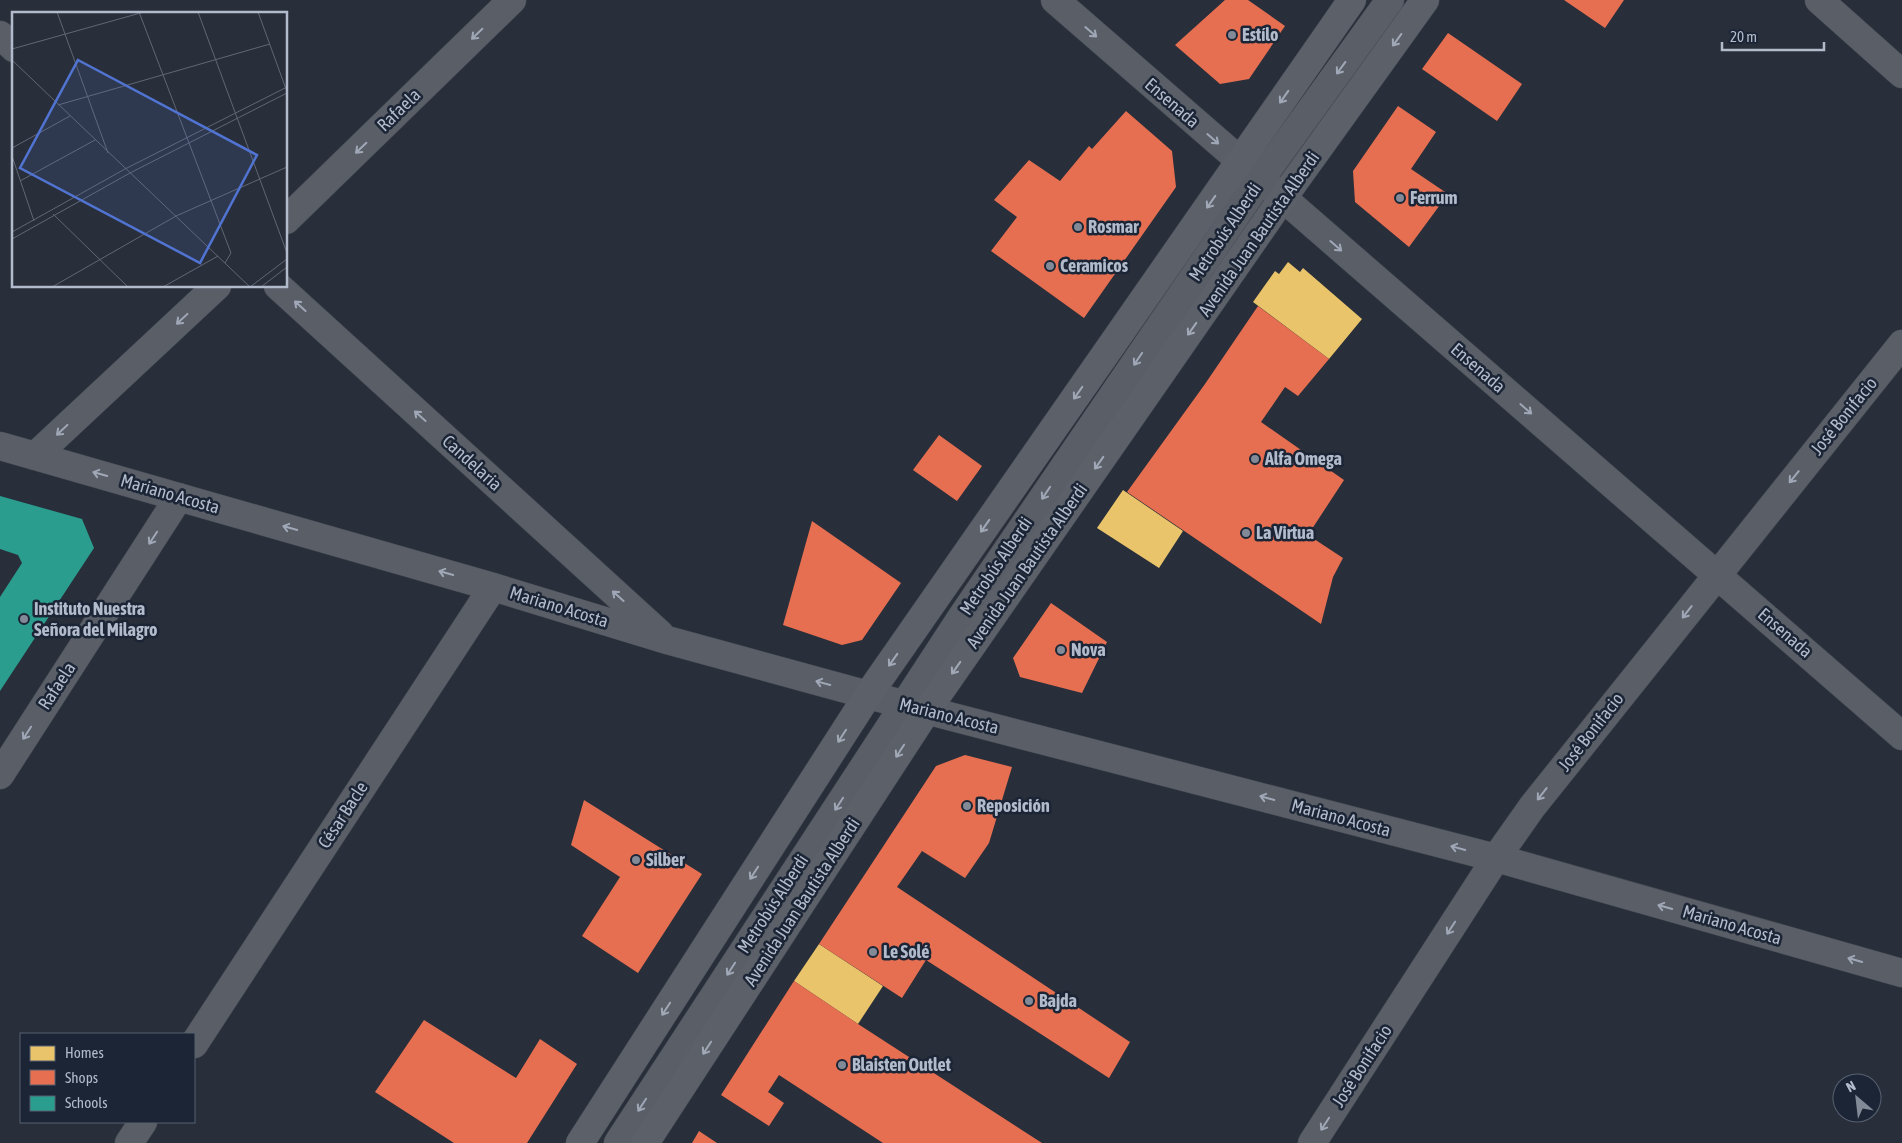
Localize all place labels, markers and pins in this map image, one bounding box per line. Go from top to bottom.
place label: Estílo [1242,24,1278,45]
marker: Estílo [1226,29,1238,41]
place label: Ferrum [1410,187,1457,208]
marker: Ferrum [1394,192,1406,204]
place label: Rosmar [1088,216,1139,237]
marker: Rosmar [1072,221,1084,233]
place label: Ceramicos [1060,255,1129,276]
marker: Ceramicos [1044,260,1056,272]
place label: Alfa Omega [1264,448,1342,469]
marker: Alfa Omega [1249,453,1261,465]
place label: La Virtua [1256,522,1314,543]
marker: La Virtua [1240,527,1252,539]
place label: Instituto Nuestra Señora del Milagro [34,598,158,640]
marker: Instituto Nuestra Señora del Milagro [18,613,30,625]
place label: Nova [1071,639,1106,660]
marker: Nova [1055,644,1067,656]
place label: Reposición [977,795,1050,816]
marker: Reposición [961,800,973,812]
place label: Silber [646,849,685,870]
marker: Silber [630,854,642,866]
place label: Le Solé [883,941,929,962]
marker: Le Solé [867,946,879,958]
place label: Bajda [1039,990,1077,1011]
marker: Bajda [1023,995,1035,1007]
place label: Blaisten Outlet [852,1054,952,1075]
marker: Blaisten Outlet [836,1059,848,1071]

